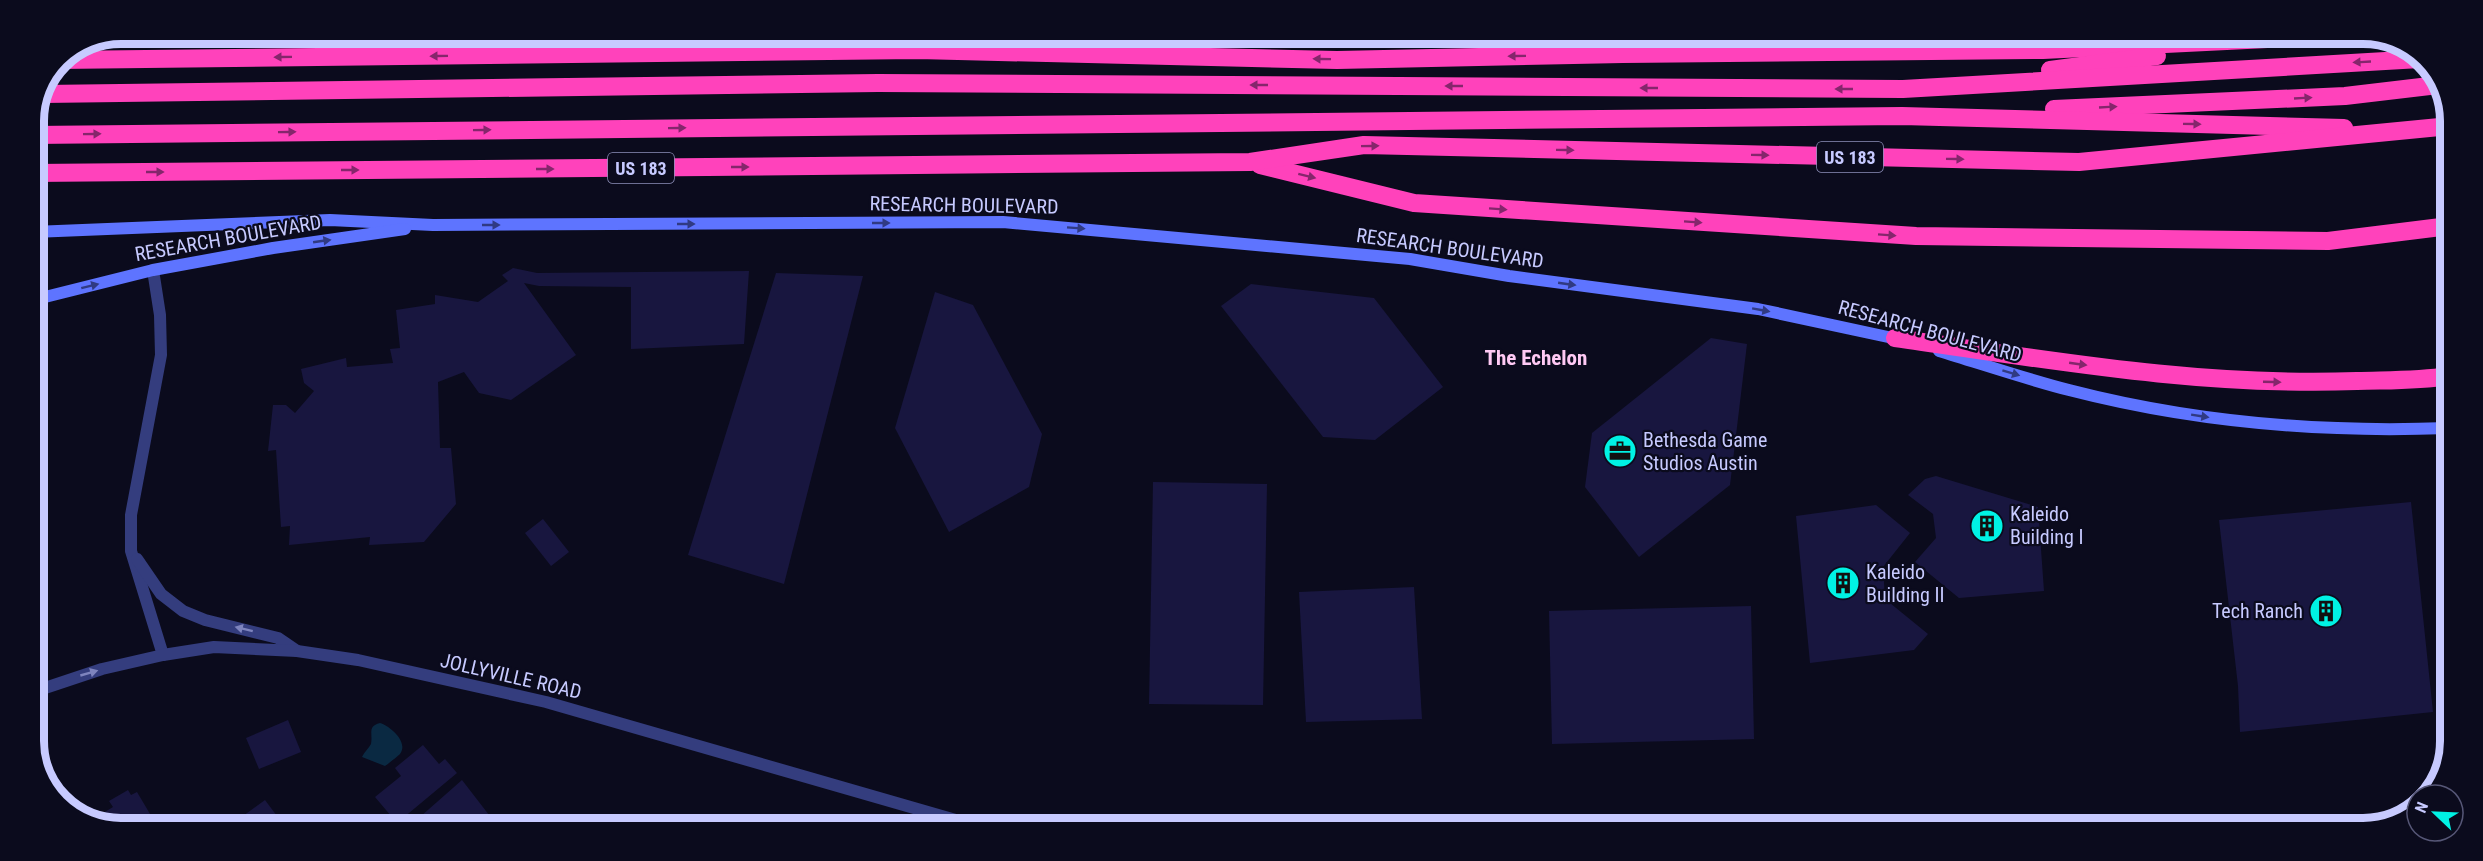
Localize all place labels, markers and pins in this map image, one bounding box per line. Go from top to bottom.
place label: Bethesda Game Studios Austin [1643,428,1767,475]
office icon: Bethesda Game Studios Austin [1602,433,1638,469]
place label: Kaleido Building I [2010,502,2083,549]
building icon: Kaleido Building I [1969,508,2005,544]
place label: Kaleido Building II [1866,560,1944,607]
building icon: Kaleido Building II [1825,565,1861,601]
building icon: Tech Ranch [2308,593,2344,629]
place label: Tech Ranch [2212,599,2303,623]

